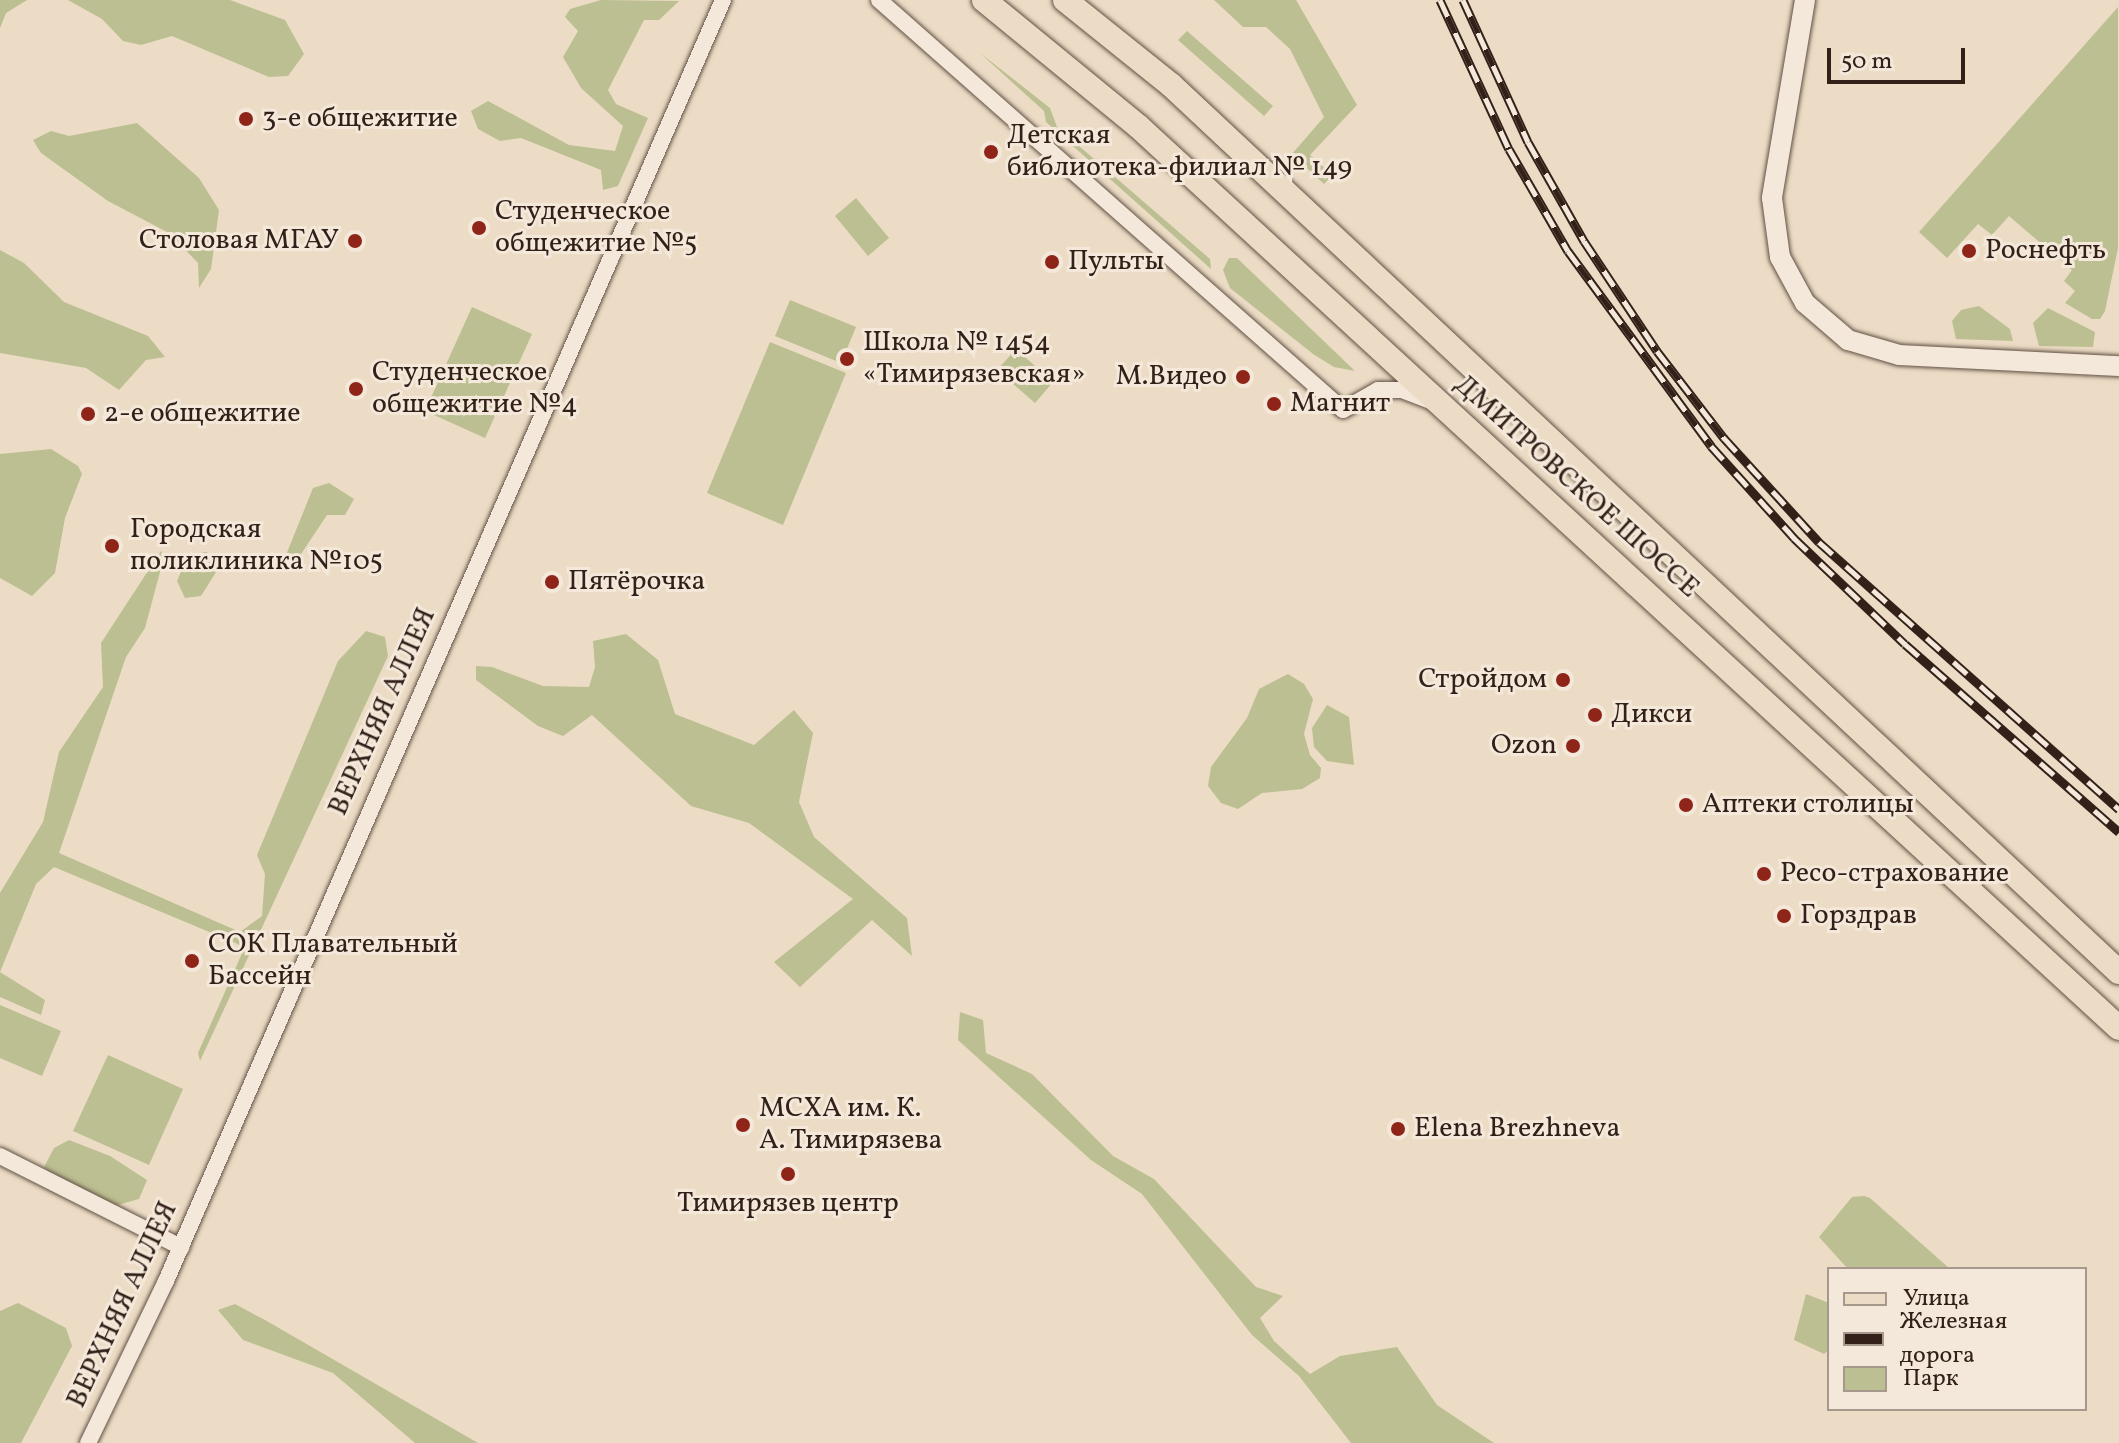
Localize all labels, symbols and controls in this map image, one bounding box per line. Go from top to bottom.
scale bar [1831,32,1969,82]
text: 50 m [1841,45,1893,79]
place label: 3-е общежитие [262,102,458,136]
marker: 3-е общежитие [237,110,255,128]
place label: Детская библиотека-филиал № 149 [1007,119,1352,185]
marker: Детская библиотека-филиал № 149 [982,143,1000,161]
place label: Студенческое общежитие №5 [495,195,698,261]
marker: Студенческое общежитие №5 [470,219,488,237]
place label: Столовая МГАУ [139,224,339,258]
marker: Столовая МГАУ [346,232,364,250]
place label: Роснефть [1985,234,2106,268]
marker: Роснефть [1960,242,1978,260]
place label: Пульты [1068,245,1164,279]
marker: Пульты [1043,253,1061,271]
place label: Школа № 1454 «Тимирязевская» [863,326,1085,392]
marker: Школа № 1454 «Тимирязевская» [838,350,856,368]
place label: Студенческое общежитие №4 [372,356,578,422]
place label: М.Видео [1116,360,1227,394]
marker: М.Видео [1234,368,1252,386]
street label: ДМИТРОВСКОЕ ШОССЕ [1447,368,1705,606]
marker: Студенческое общежитие №4 [347,380,365,398]
place label: Магнит [1290,387,1390,421]
marker: Магнит [1265,395,1283,413]
place label: 2-е общежитие [104,397,300,431]
marker: 2-е общежитие [79,405,97,423]
place label: Городская поликлиника №105 [130,513,383,579]
marker: Городская поликлиника №105 [101,535,123,557]
place label: Пятёрочка [568,565,705,599]
marker: Пятёрочка [543,573,561,591]
street label: ВЕРХНЯЯ АЛЛЕЯ [322,603,444,821]
place label: Стройдом [1418,663,1547,697]
marker: Стройдом [1554,671,1572,689]
place label: Дикси [1611,698,1692,732]
marker: Дикси [1586,706,1604,724]
place label: Ozon [1491,729,1557,763]
marker: Ozon [1564,737,1582,755]
place label: Аптеки столицы [1702,788,1914,822]
marker: Аптеки столицы [1677,796,1695,814]
place label: Ресо-страхование [1780,857,2009,891]
marker: Ресо-страхование [1755,865,1773,883]
place label: Горздрав [1800,899,1917,933]
marker: Горздрав [1775,907,1793,925]
place label: СОК Плавательный Бассейн [208,928,458,994]
marker: СОК Плавательный Бассейн [183,952,201,970]
place label: МСХА им. К. А. Тимирязева [759,1092,943,1158]
place label: Elena Brezhneva [1414,1112,1620,1146]
marker: МСХА им. К. А. Тимирязева [734,1116,752,1134]
marker: Elena Brezhneva [1389,1120,1407,1138]
marker: Тимирязев центр [779,1165,797,1183]
place label: Тимирязев центр [677,1187,899,1221]
street label: ВЕРХНЯЯ АЛЛЕЯ [60,1196,186,1414]
legend [1827,1267,2087,1411]
text: Улица [1903,1282,1970,1316]
text: Железная дорога [1900,1305,2007,1373]
text: Парк [1903,1362,1959,1396]

